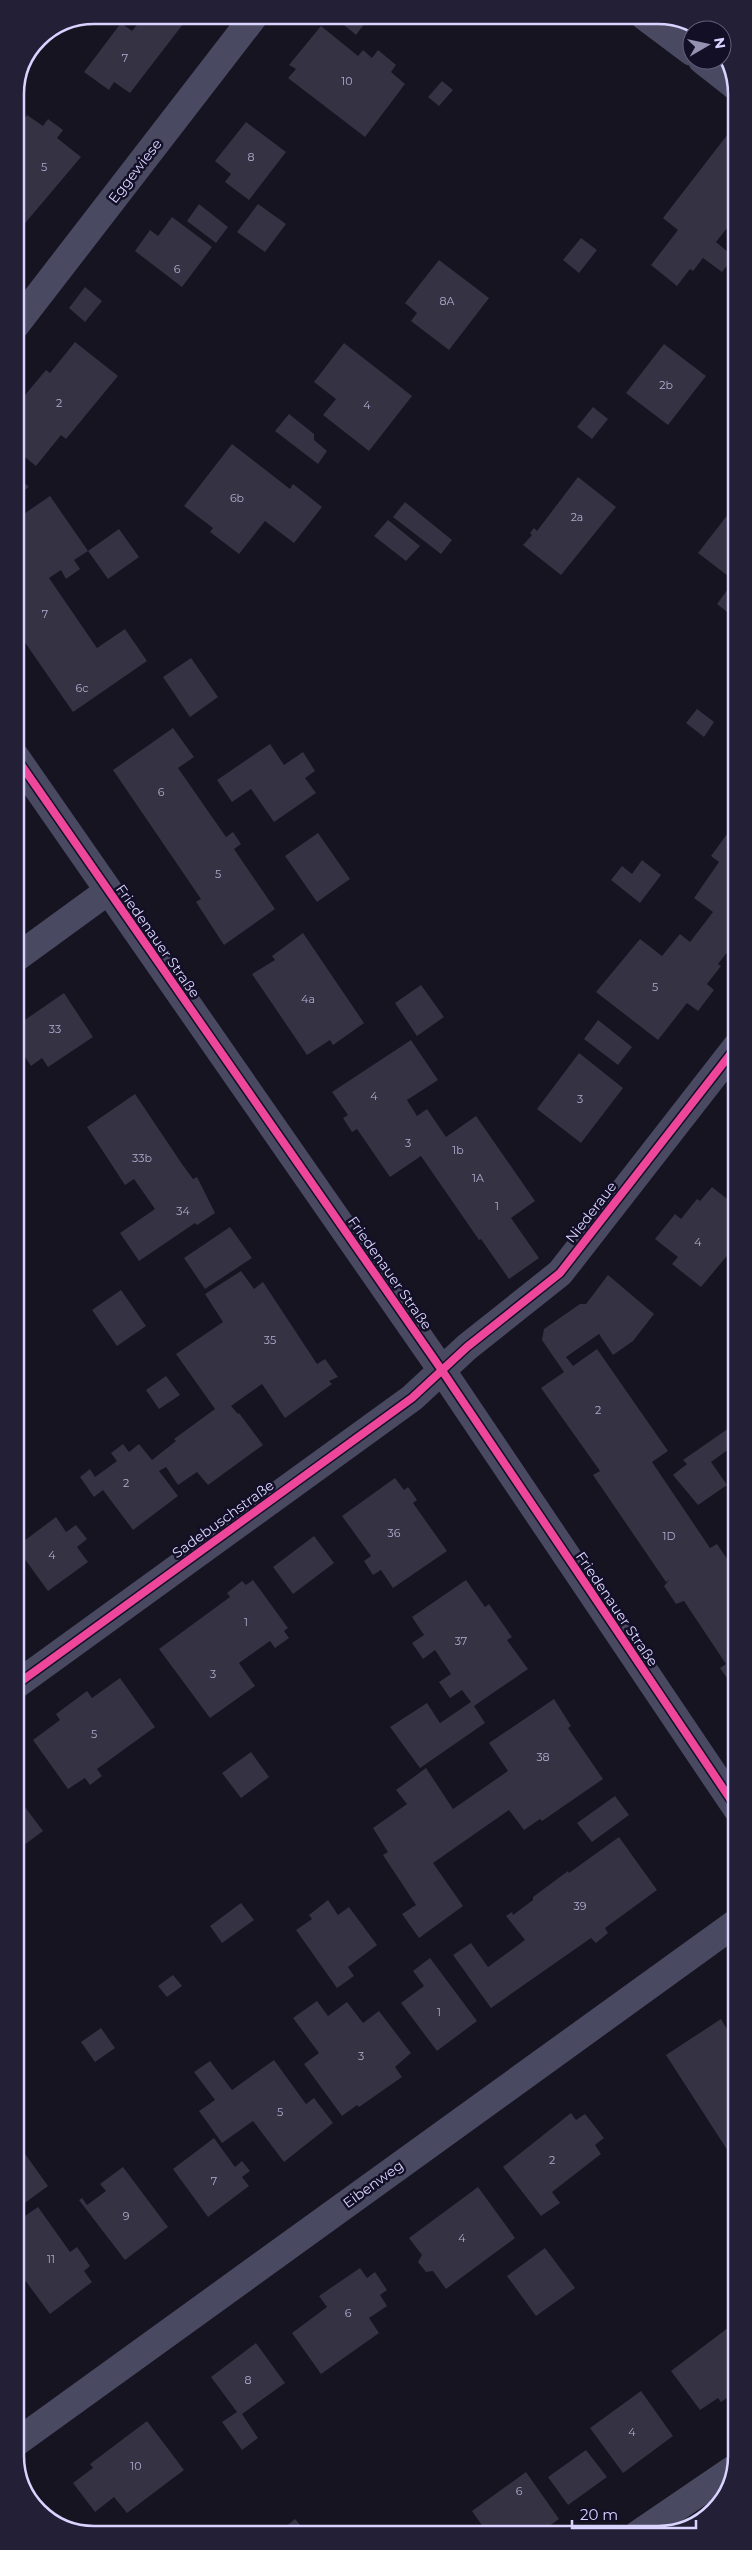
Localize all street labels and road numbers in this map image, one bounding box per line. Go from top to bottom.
street label: Eggewiese [104,135,166,207]
street label: Friedenauer Straße [112,881,204,1001]
street label: Niederaue [562,1178,620,1246]
street label: Friedenauer Straße [344,1213,436,1333]
street label: Sadebuschstraße [169,1476,277,1562]
street label: Friedenauer Straße [572,1548,662,1670]
street label: Eibenweg [339,2156,407,2212]

